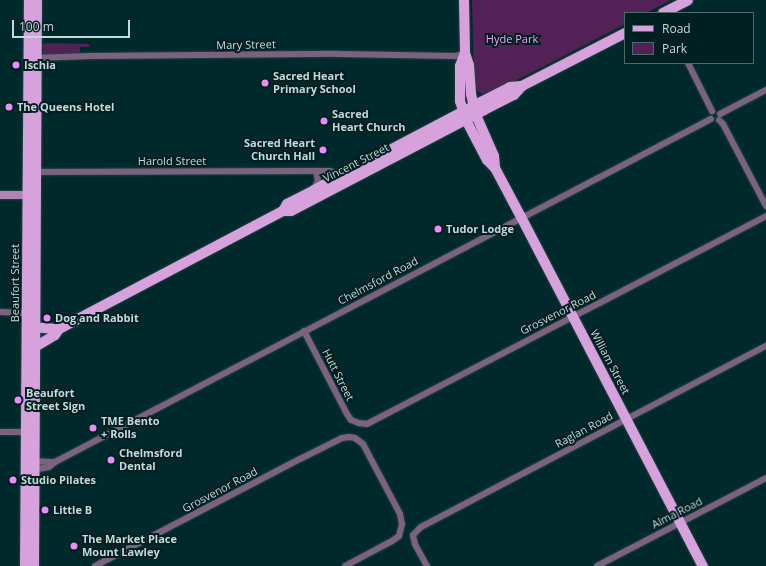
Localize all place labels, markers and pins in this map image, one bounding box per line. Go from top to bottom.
place label: Ischia [24,58,56,72]
marker: Ischia [11,60,21,70]
place label: Sacred Heart Primary School [273,70,356,96]
marker: Sacred Heart Primary School [260,78,270,88]
place label: The Queens Hotel [17,100,114,114]
marker: The Queens Hotel [4,102,14,112]
place label: Sacred Heart Church [332,108,406,134]
marker: Sacred Heart Church [319,116,329,126]
place label: Sacred Heart Church Hall [244,137,315,163]
marker: Sacred Heart Church Hall [318,145,328,155]
place label: Tudor Lodge [446,222,514,236]
marker: Tudor Lodge [433,224,443,234]
place label: Dog and Rabbit [55,311,139,325]
marker: Dog and Rabbit [42,313,52,323]
place label: Beaufort Street Sign [26,387,85,413]
marker: Beaufort Street Sign [13,395,23,405]
place label: TME Bento + Rolls [101,415,159,441]
marker: TME Bento + Rolls [88,423,98,433]
place label: Chelmsford Dental [119,447,182,473]
marker: Chelmsford Dental [106,455,116,465]
place label: Studio Pilates [21,473,96,487]
marker: Studio Pilates [8,475,18,485]
place label: Little B [53,503,92,517]
marker: Little B [40,505,50,515]
place label: The Market Place Mount Lawley [82,533,177,559]
marker: The Market Place Mount Lawley [69,541,79,551]

